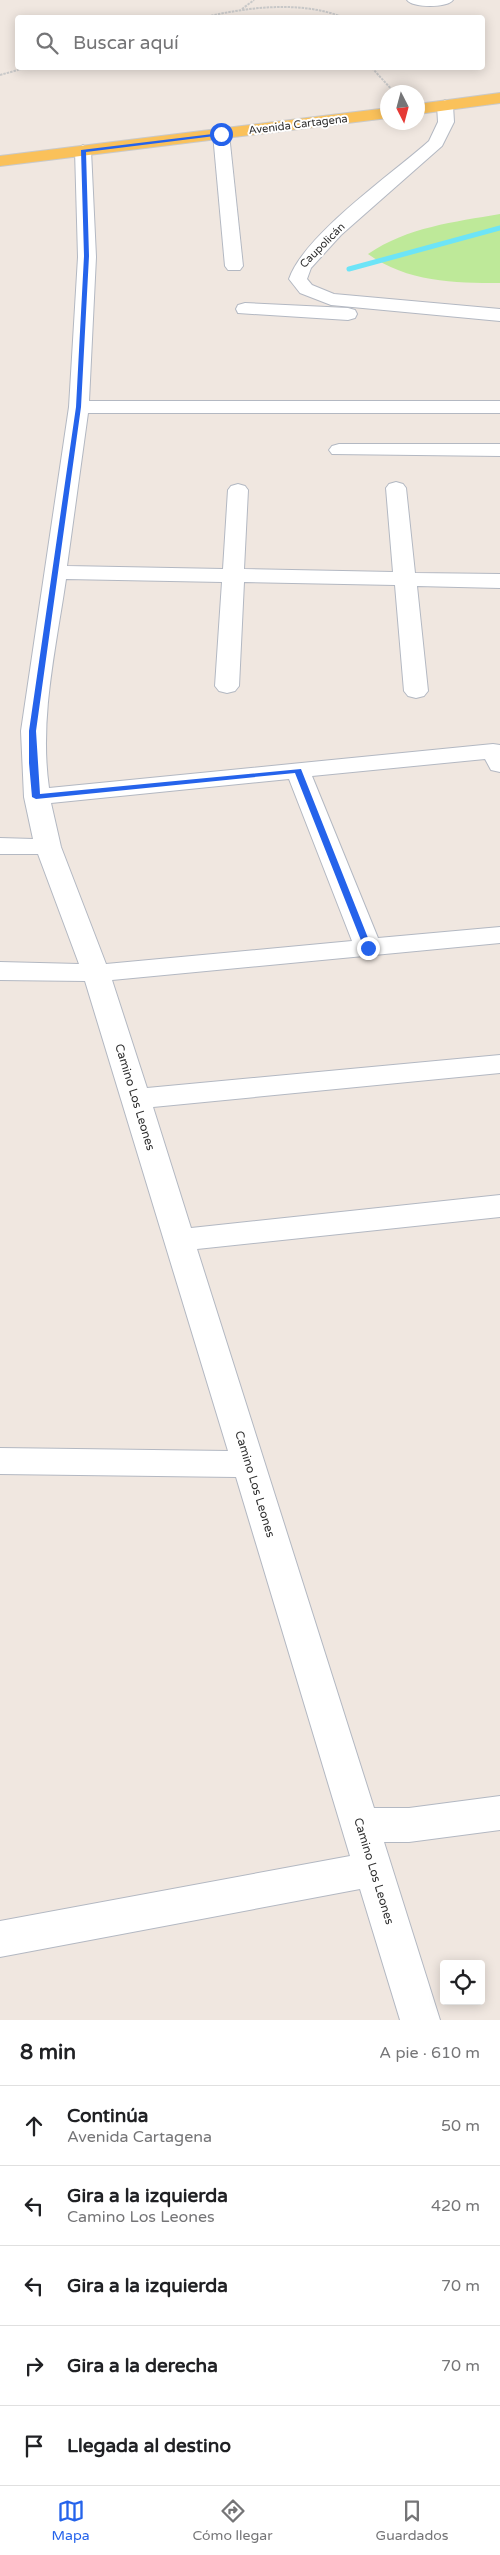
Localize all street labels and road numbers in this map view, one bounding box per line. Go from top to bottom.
street label: Avenida Cartagena [248,112,348,137]
street label: Caupolicán [297,220,348,271]
street label: Camino Los Leones [112,1042,158,1152]
street label: Camino Los Leones [232,1429,278,1539]
street label: Camino Los Leones [351,1816,397,1926]

